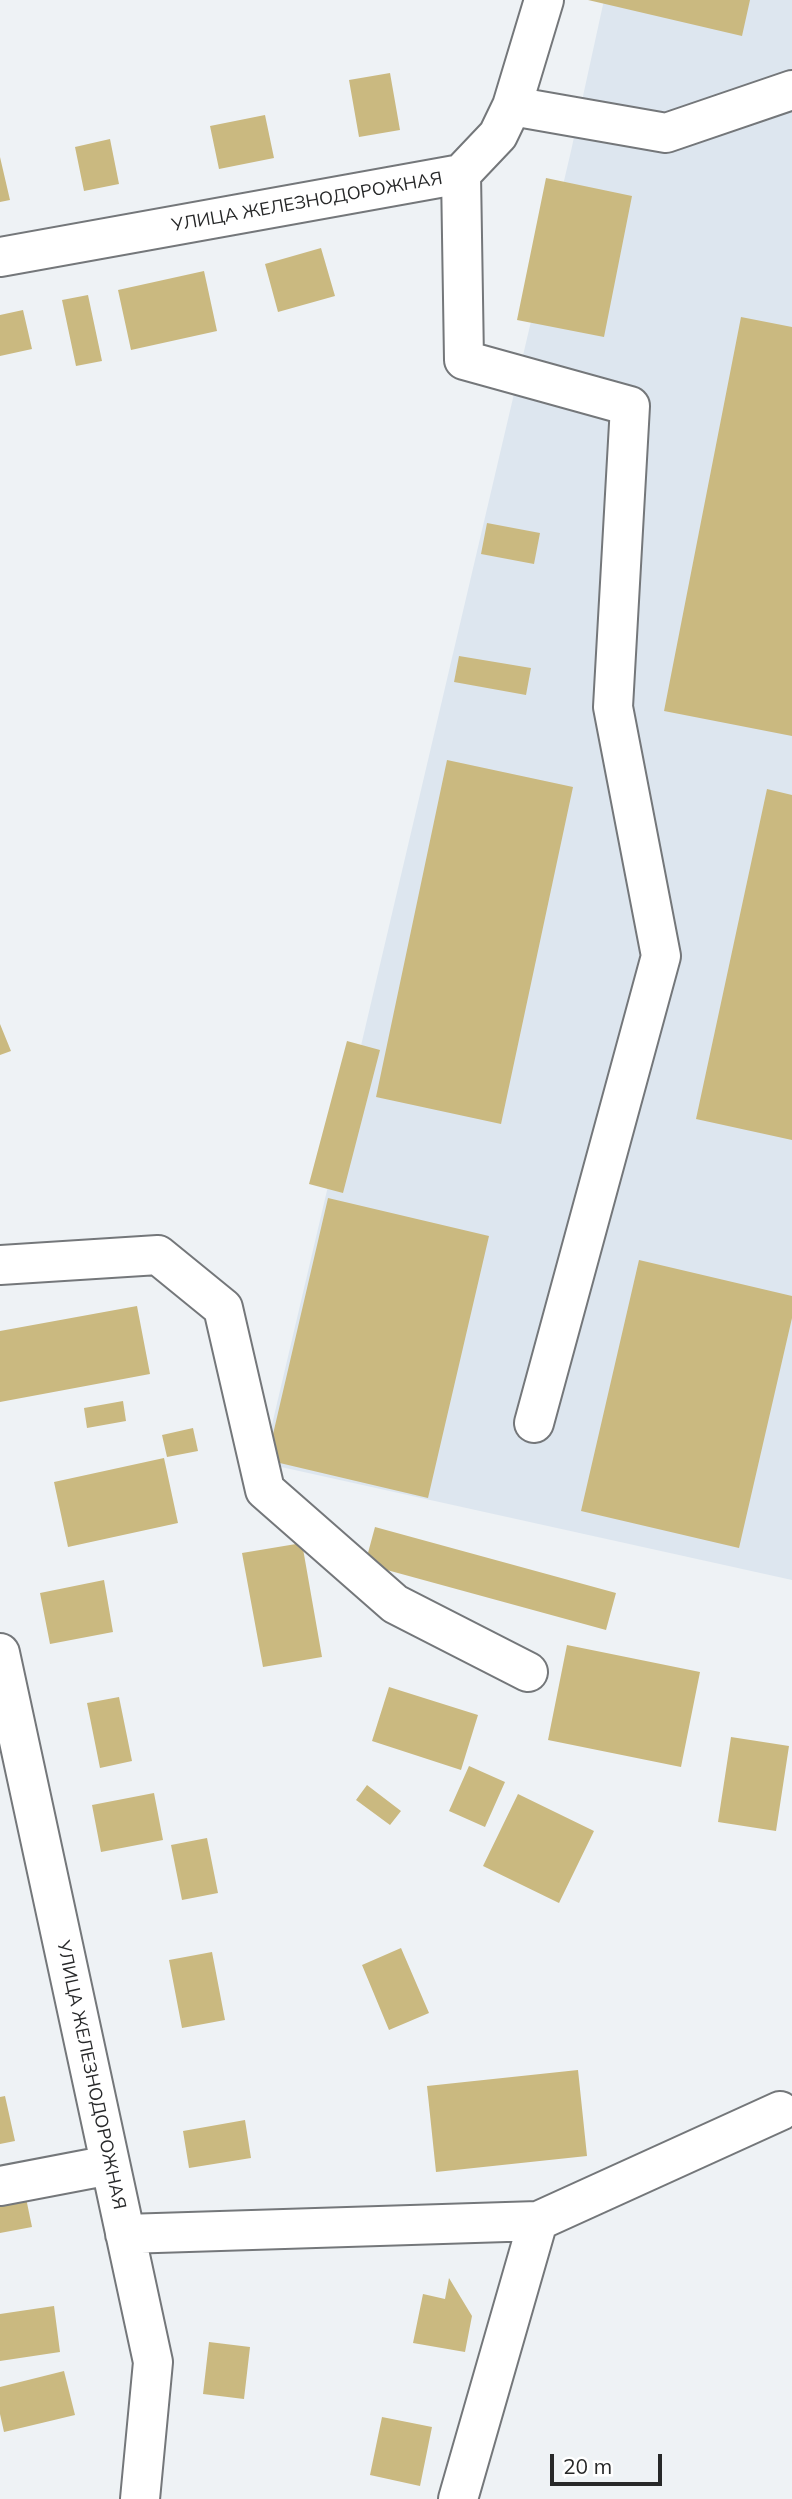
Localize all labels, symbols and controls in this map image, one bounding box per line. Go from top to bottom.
street label: УЛИЦА ЖЕЛЕЗНОДОРОЖНАЯ [170,168,444,236]
street label: УЛИЦА ЖЕЛЕЗНОДОРОЖНАЯ [52,1939,130,2211]
scale bar [554,2440,666,2484]
text: 20 m [563,2453,612,2479]

